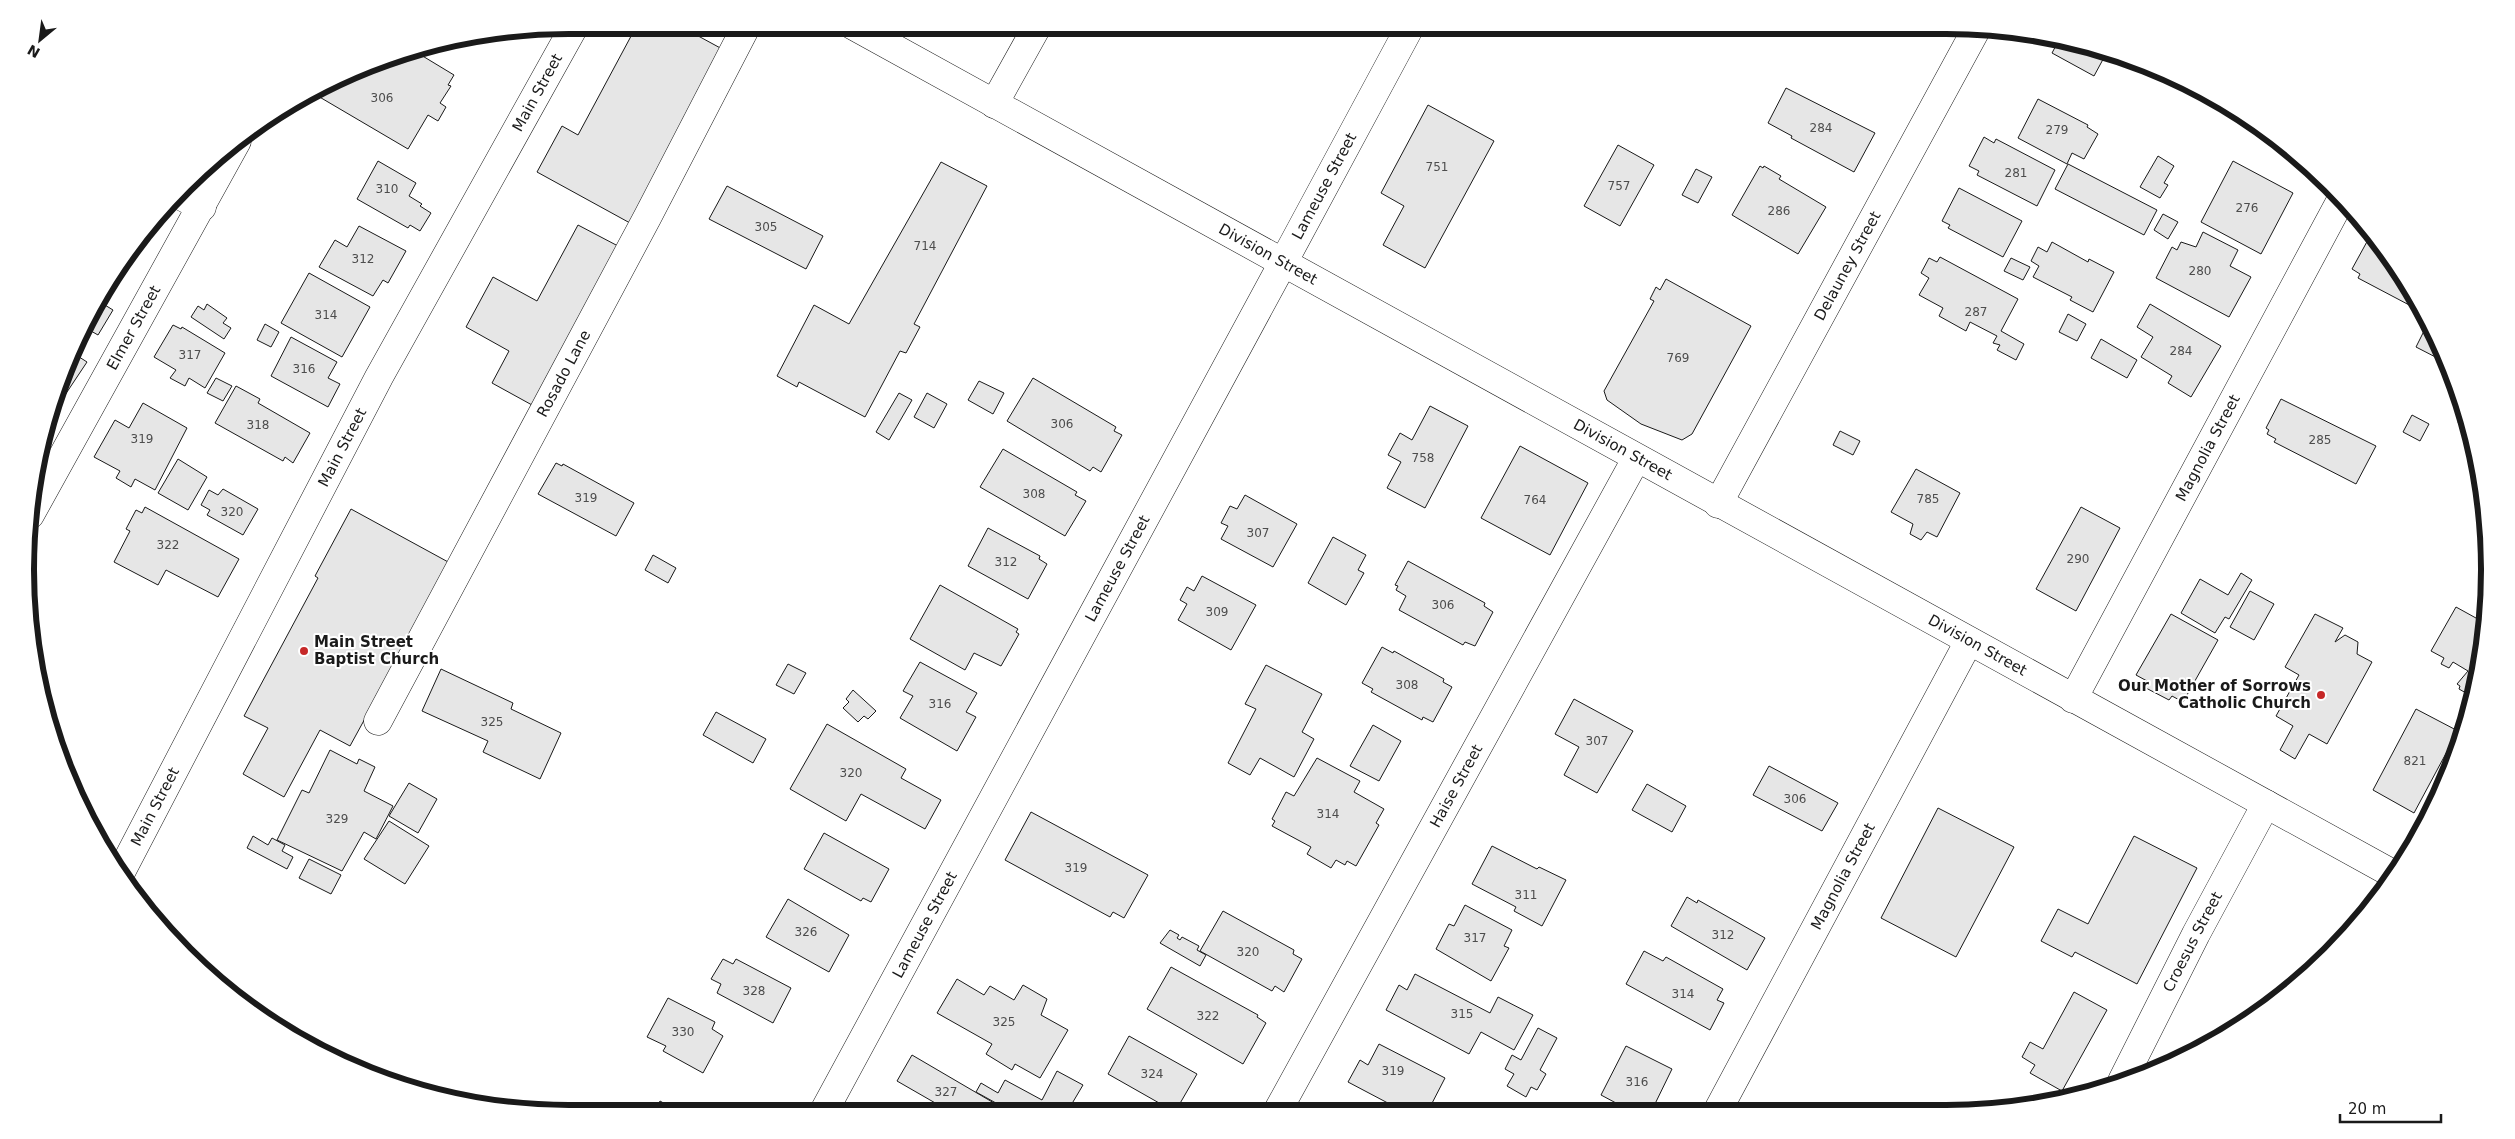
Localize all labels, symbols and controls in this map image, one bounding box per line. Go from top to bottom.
north arrow [15,15,65,65]
text: N [25,42,43,61]
street label: Main Street [509,50,566,135]
house number: 306 [371,91,393,105]
house number: 284 [1810,121,1832,135]
house number: 279 [2046,123,2068,137]
street label: Lameuse Street [1288,130,1360,243]
house number: 751 [1426,160,1448,174]
house number: 281 [2005,166,2027,180]
house number: 757 [1608,179,1630,193]
house number: 310 [376,182,398,196]
house number: 276 [2236,201,2258,215]
house number: 286 [1768,204,1790,218]
street label: Delauney Street [1811,208,1885,324]
house number: 305 [755,220,777,234]
street label: Division Street [1216,220,1321,289]
house number: 714 [914,239,936,253]
house number: 312 [352,252,374,266]
house number: 280 [2189,264,2211,278]
street label: Elmer Street [103,282,164,373]
house number: 287 [1965,305,1987,319]
house number: 314 [315,308,337,322]
street label: Rosado Lane [533,327,594,420]
house number: 284 [2170,344,2192,358]
house number: 317 [179,348,201,362]
house number: 769 [1667,351,1689,365]
house number: 316 [293,362,315,376]
street label: Magnolia Street [2172,391,2244,504]
street label: Main Street [314,405,370,490]
street label: Division Street [1570,415,1675,484]
house number: 306 [1051,417,1073,431]
house number: 318 [247,418,269,432]
house number: 319 [131,432,153,446]
house number: 285 [2309,433,2331,447]
house number: 758 [1412,451,1434,465]
house number: 308 [1023,487,1045,501]
house number: 319 [575,491,597,505]
house number: 785 [1917,492,1939,506]
house number: 764 [1524,493,1546,507]
house number: 320 [221,505,243,519]
street label: Lameuse Street [1081,512,1154,625]
house number: 307 [1247,526,1269,540]
house number: 322 [157,538,179,552]
house number: 290 [2067,552,2089,566]
house number: 312 [995,555,1017,569]
house number: 306 [1432,598,1454,612]
house number: 309 [1206,605,1228,619]
street label: Division Street [1925,611,2030,680]
place label: Main Street Baptist Church [314,633,439,668]
marker: Main Street Baptist Church [298,645,310,657]
place label: Our Mother of Sorrows Catholic Church [2118,677,2311,712]
house number: 308 [1396,678,1418,692]
marker: Our Mother of Sorrows Catholic Church [2315,689,2327,701]
house number: 316 [929,697,951,711]
house number: 325 [481,715,503,729]
house number: 307 [1586,734,1608,748]
street label: Haise Street [1426,741,1486,831]
house number: 821 [2404,754,2426,768]
street label: Main Street [127,764,183,849]
house number: 320 [840,766,862,780]
house number: 306 [1784,792,1806,806]
house number: 314 [1317,807,1339,821]
house number: 329 [326,812,348,826]
street label: Magnolia Street [1807,820,1879,933]
house number: 319 [1065,861,1087,875]
street label: Lameuse Street [889,868,961,981]
house number: 311 [1515,888,1537,902]
street label: Croesus Street [2159,889,2226,995]
house number: 326 [795,925,817,939]
house number: 312 [1712,928,1734,942]
house number: 317 [1464,931,1486,945]
house number: 320 [1237,945,1259,959]
house number: 328 [743,984,765,998]
house number: 314 [1672,987,1694,1001]
house number: 315 [1451,1007,1473,1021]
house number: 322 [1197,1009,1219,1023]
house number: 325 [993,1015,1015,1029]
house number: 330 [672,1025,694,1039]
house number: 319 [1382,1064,1404,1078]
house number: 324 [1141,1067,1163,1081]
house number: 316 [1626,1075,1648,1089]
house number: 327 [935,1085,957,1099]
scale bar [2340,1092,2441,1124]
text: 20 m [2348,1100,2386,1118]

